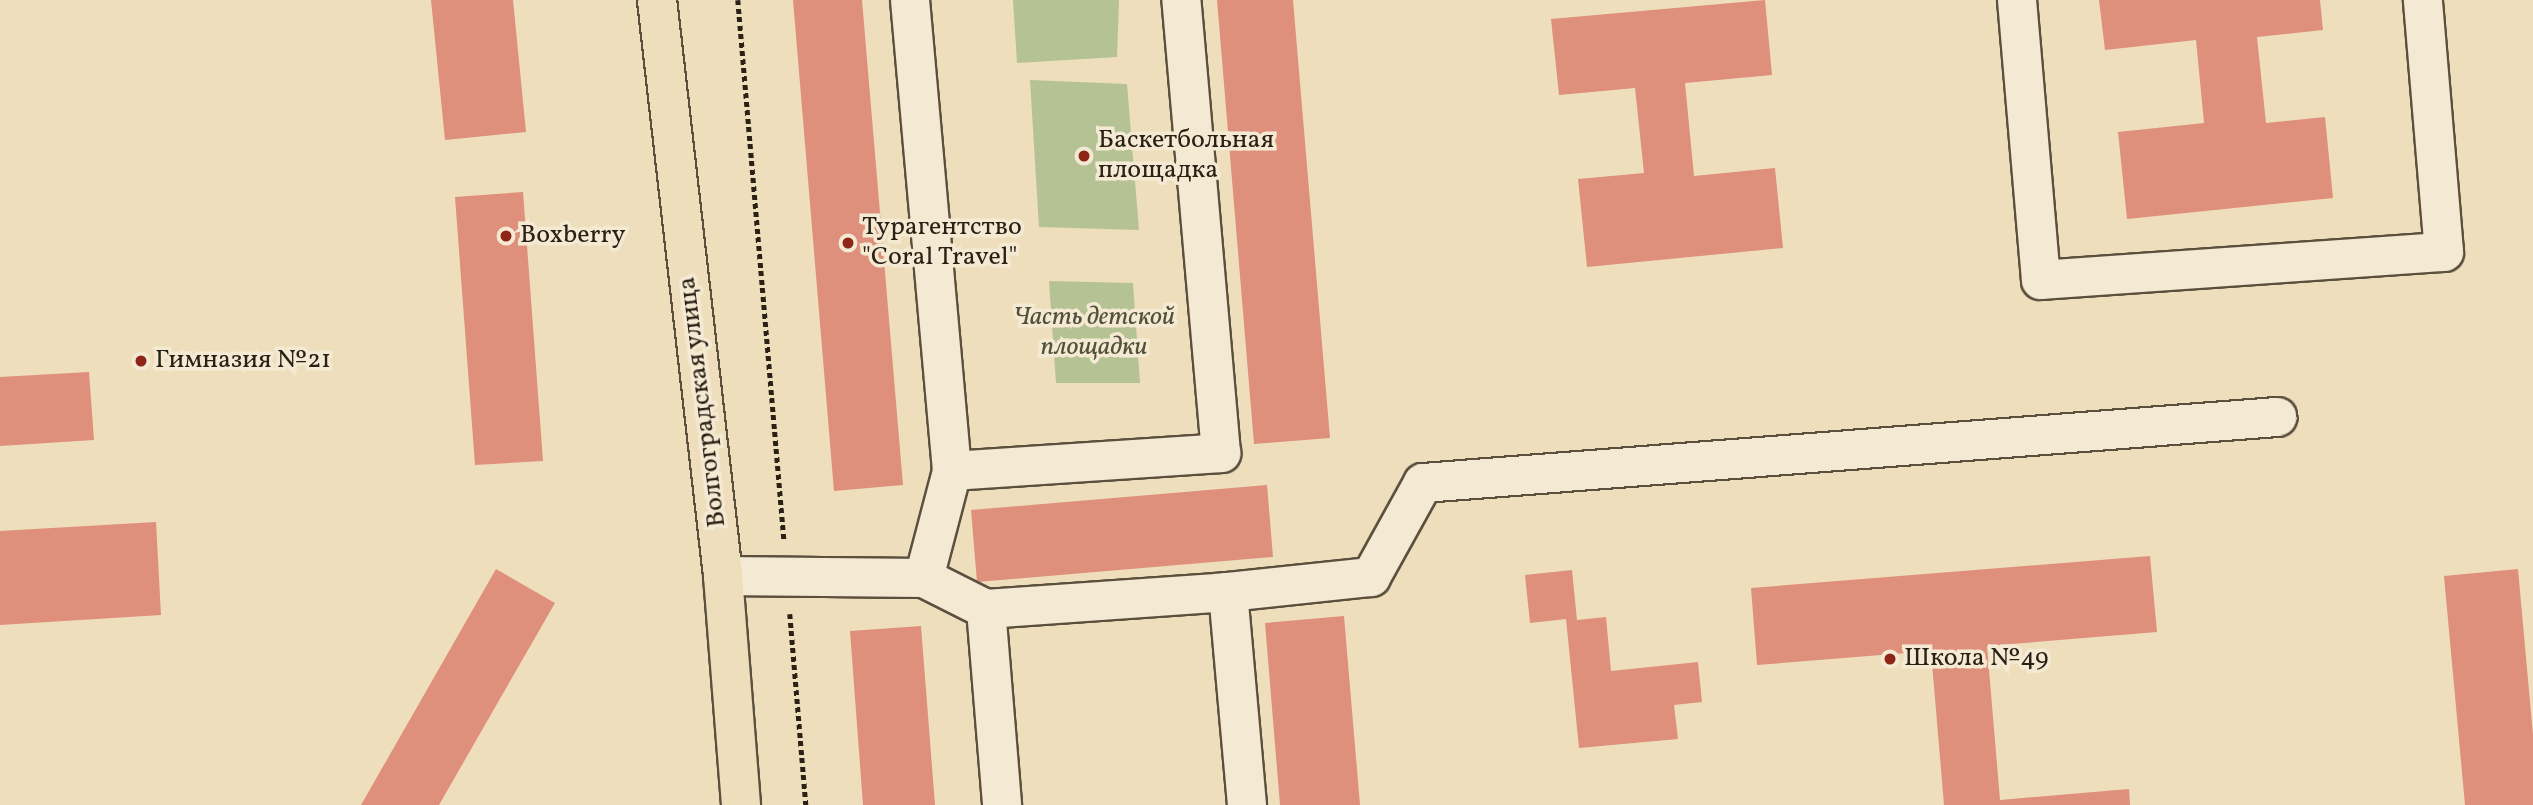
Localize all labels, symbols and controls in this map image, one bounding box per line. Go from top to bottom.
place label: Баскетбольная площадка [1098,125,1274,186]
marker: Баскетбольная площадка [1076,148,1092,164]
place label: Турагентство "Coral Travel" [862,212,1022,274]
place label: Boxberry [520,220,625,252]
marker: Boxberry [498,228,514,244]
marker: Турагентство "Coral Travel" [840,235,856,251]
street label: Волгоградская улица [672,275,734,529]
park label: Часть детской площадки [1013,302,1175,364]
place label: Гимназия №21 [155,345,331,377]
marker: Гимназия №21 [133,353,149,369]
place label: Школа №49 [1904,643,2048,675]
marker: Школа №49 [1882,651,1898,667]

